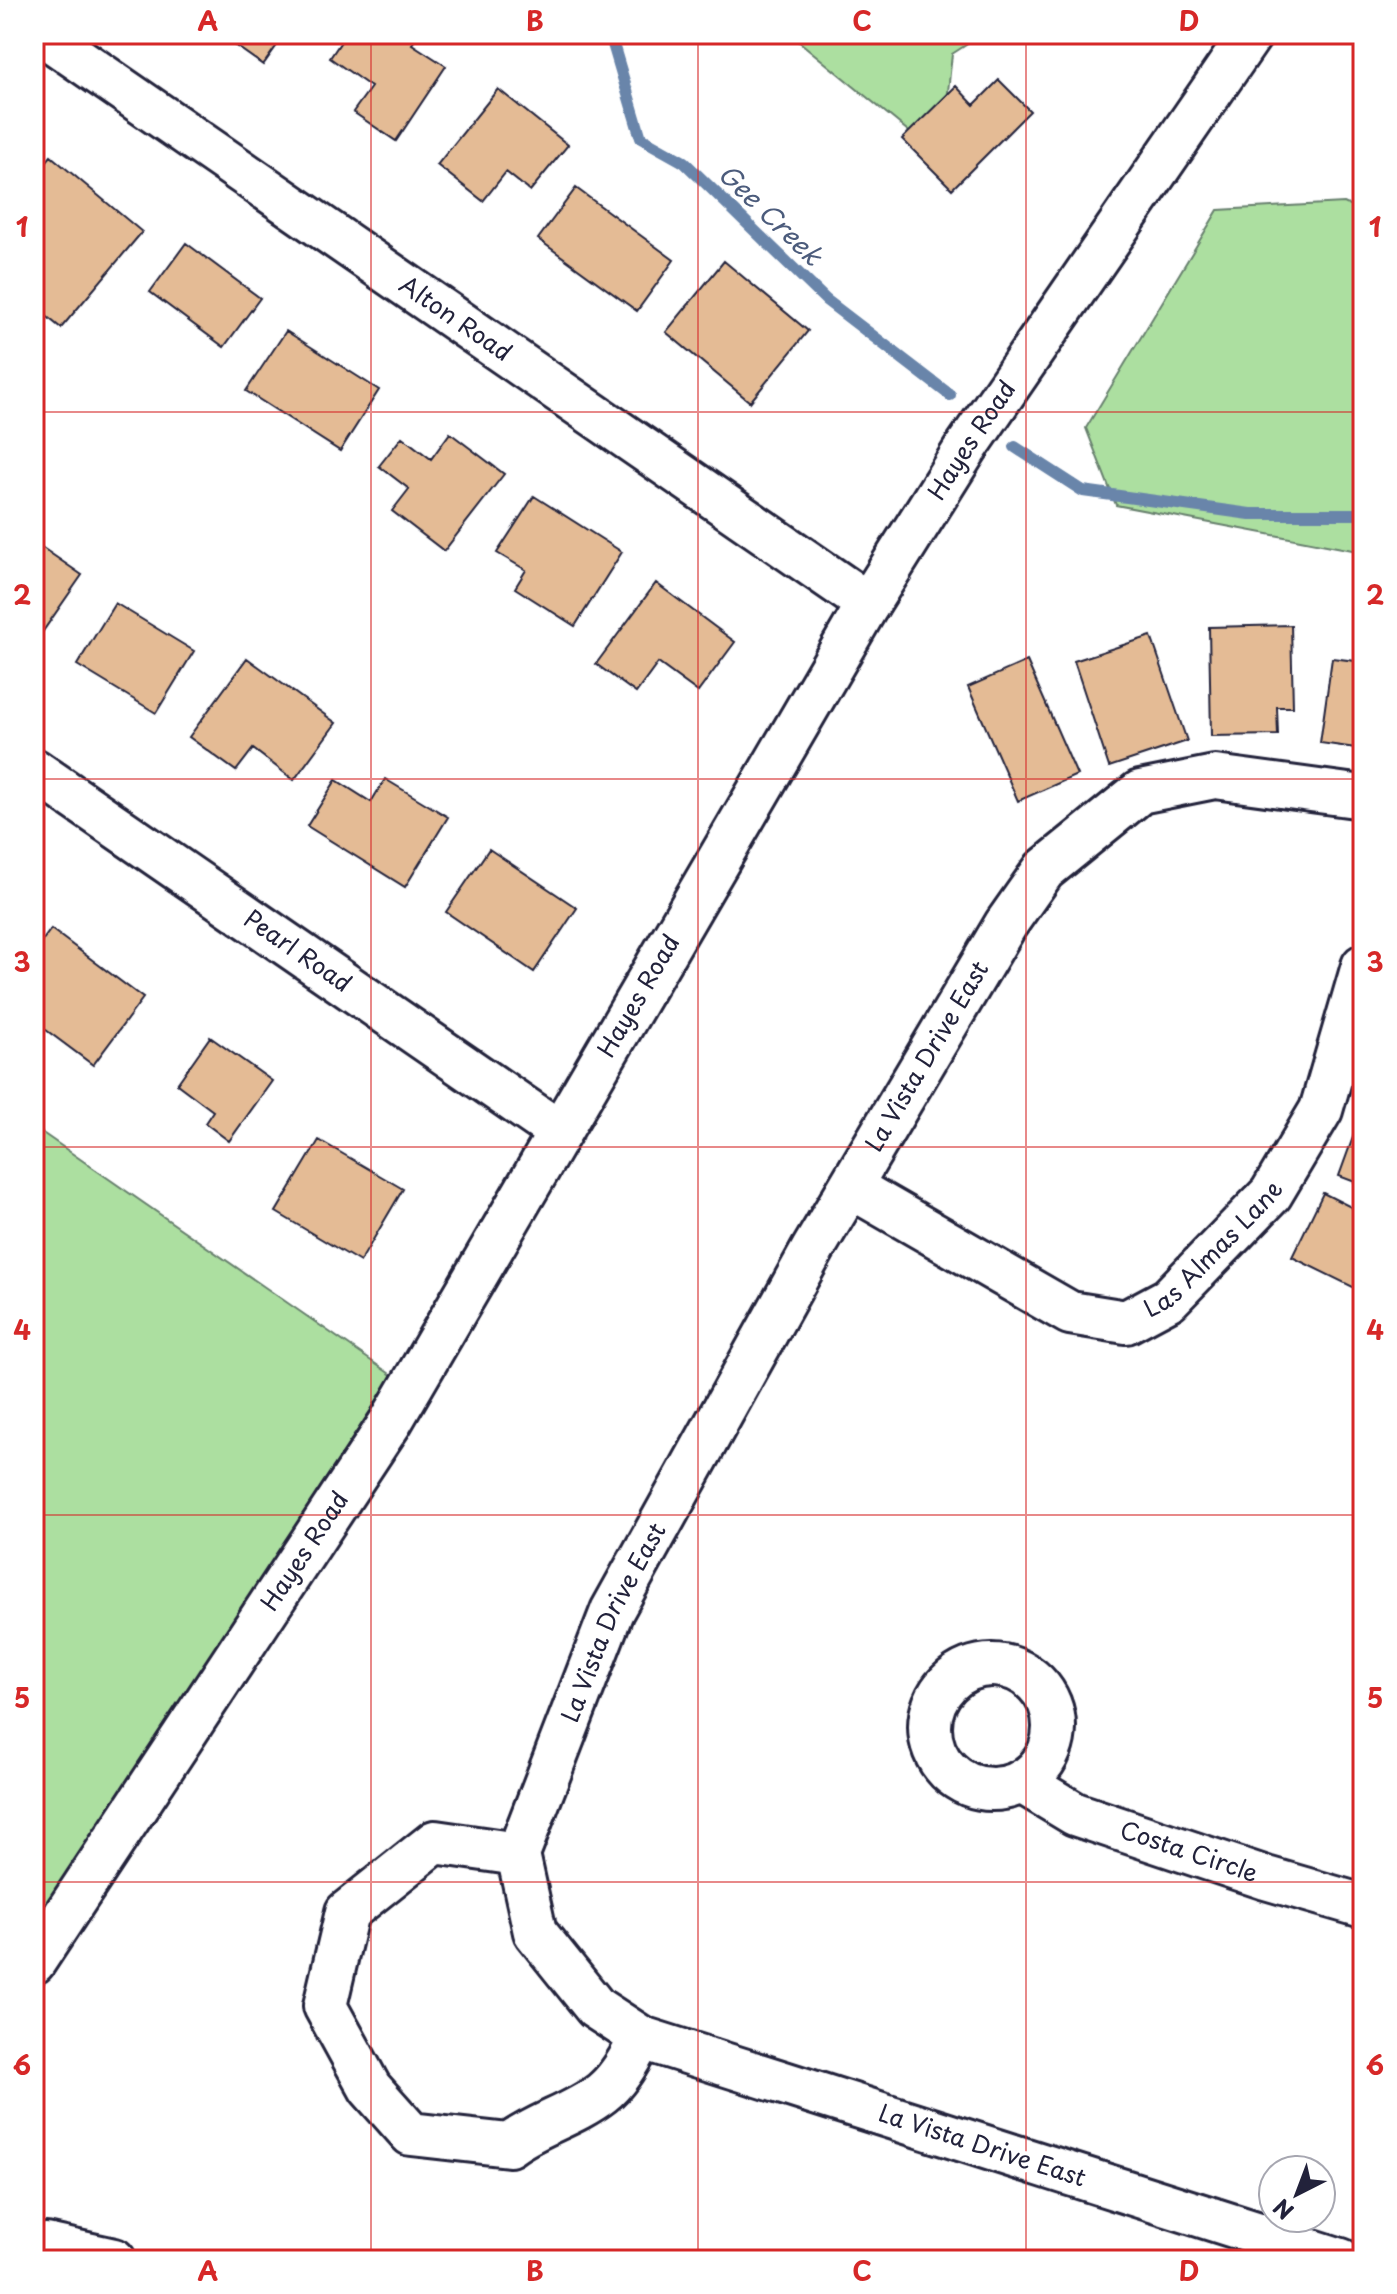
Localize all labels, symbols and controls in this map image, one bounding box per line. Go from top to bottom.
text: A [198,1,218,40]
text: B [526,1,544,40]
text: C [852,1,872,40]
text: D [1179,1,1199,40]
water label: Gee Creek [710,154,833,275]
text: 1 [16,207,28,246]
text: 1 [1369,207,1381,246]
street label: Alton Road [393,266,520,369]
street label: Hayes Road [918,372,1023,506]
text: 2 [13,575,31,614]
text: 2 [1366,575,1384,614]
street label: Pearl Road [237,900,360,1000]
street label: Hayes Road [587,927,687,1064]
text: 3 [13,942,31,981]
text: 3 [1366,942,1384,981]
street label: La Vista Drive East [855,953,996,1158]
street label: Las Almas Lane [1137,1174,1291,1325]
text: 4 [13,1310,31,1349]
text: 4 [1366,1310,1384,1349]
street label: Hayes Road [251,1483,356,1617]
street label: La Vista Drive East [551,1516,674,1727]
text: 5 [14,1678,30,1717]
text: 5 [1367,1678,1383,1717]
street label: Costa Circle [1116,1810,1263,1890]
text: 6 [13,2045,31,2084]
text: 6 [1366,2045,1384,2084]
street label: La Vista Drive East [874,2094,1091,2195]
north arrow [1257,2154,1337,2234]
text: N [1265,2192,1300,2228]
text: A [198,2251,218,2290]
text: B [526,2251,544,2290]
text: C [852,2251,872,2290]
text: D [1179,2251,1199,2290]

